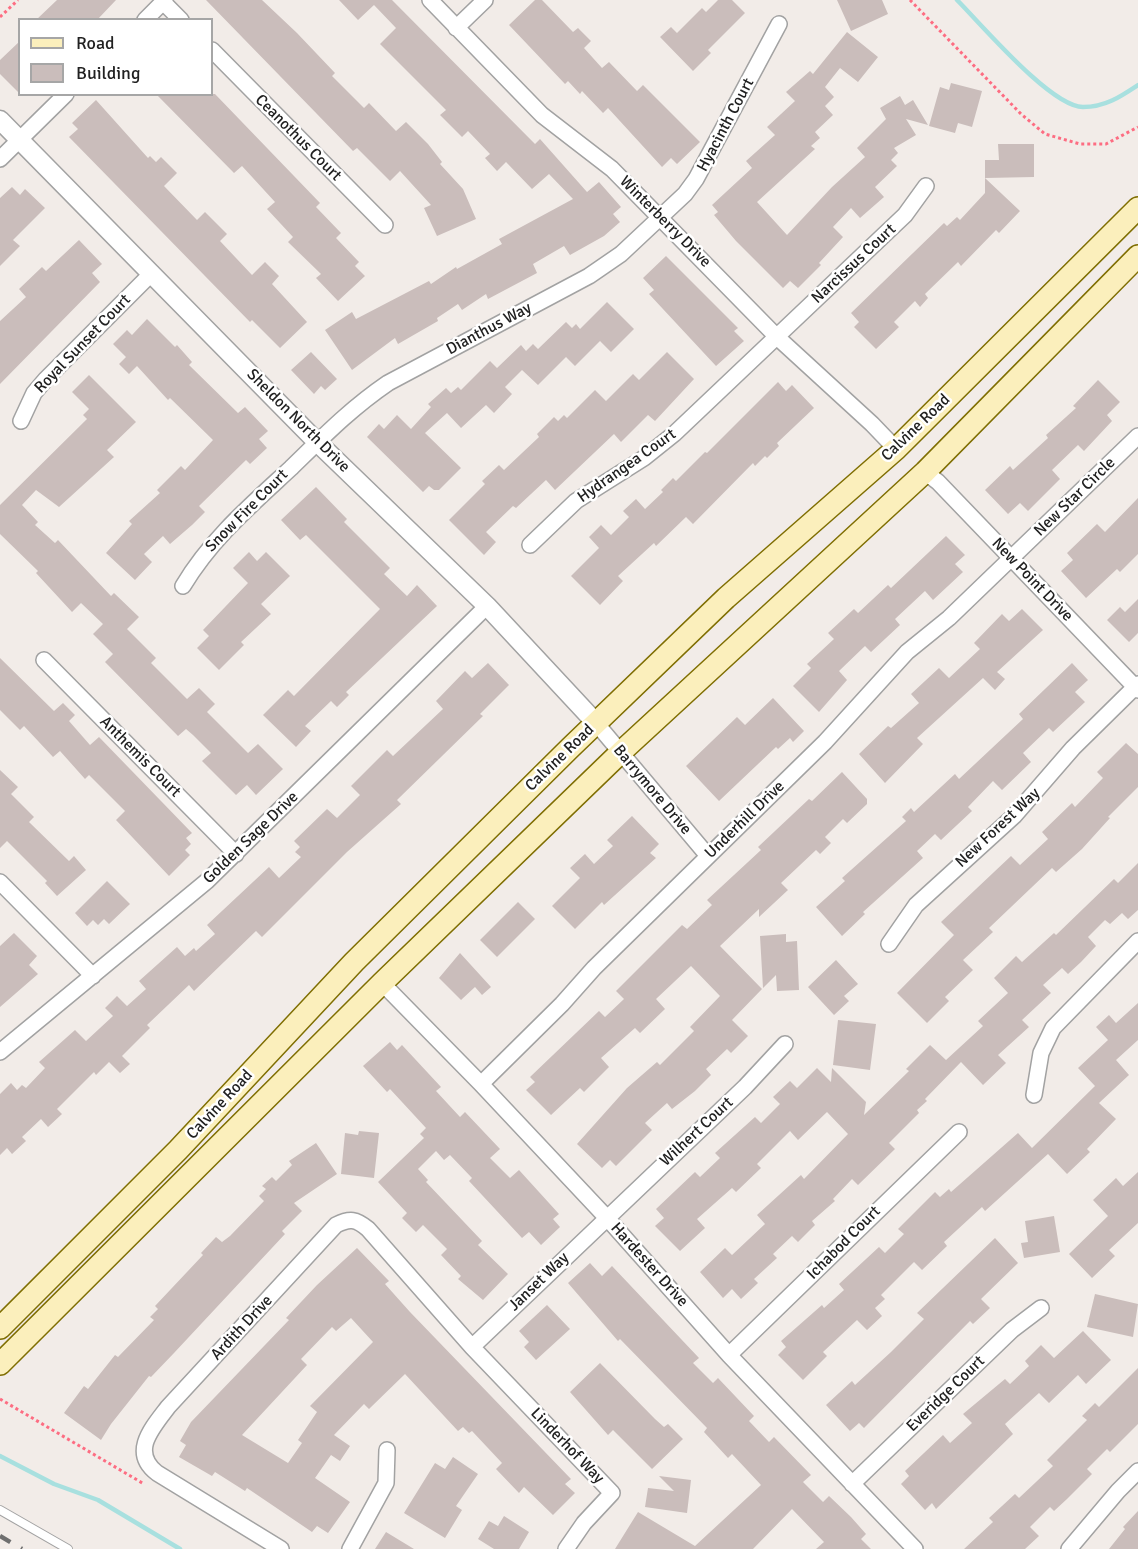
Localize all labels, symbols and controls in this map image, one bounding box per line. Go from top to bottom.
legend [18,18,213,96]
text: Road [76,32,115,54]
text: Building [76,62,140,84]
street label: Hyacinth Court [693,75,759,175]
street label: Ceanothus Court [251,91,345,185]
street label: Winterberry Drive [615,172,715,272]
street label: Narcissus Court [808,220,900,308]
street label: Royal Sunset Court [31,291,135,397]
street label: Dianthus Way [443,299,535,359]
street label: Sheldon North Drive [242,365,354,477]
street label: Calvine Road [878,390,954,466]
street label: Hydrangea Court [574,425,680,507]
street label: New Star Circle [1030,453,1120,541]
street label: Snow Fire Court [202,466,292,556]
street label: New Point Drive [987,534,1077,626]
street label: Anthemis Court [95,712,185,802]
street label: Calvine Road [522,720,598,796]
street label: Barrymore Drive [609,741,695,839]
street label: Underhill Drive [701,777,789,863]
street label: New Forest Way [952,784,1044,872]
street label: Golden Sage Drive [200,788,302,888]
street label: Calvine Road [183,1066,257,1144]
street label: Wilhert Court [656,1093,738,1171]
street label: Ichabod Court [803,1202,885,1284]
street label: Hardester Drive [606,1219,692,1311]
street label: Janset Way [505,1249,573,1315]
street label: Ardith Drive [207,1292,277,1364]
street label: Everidge Court [903,1352,989,1436]
street label: Linderhof Way [526,1404,608,1488]

